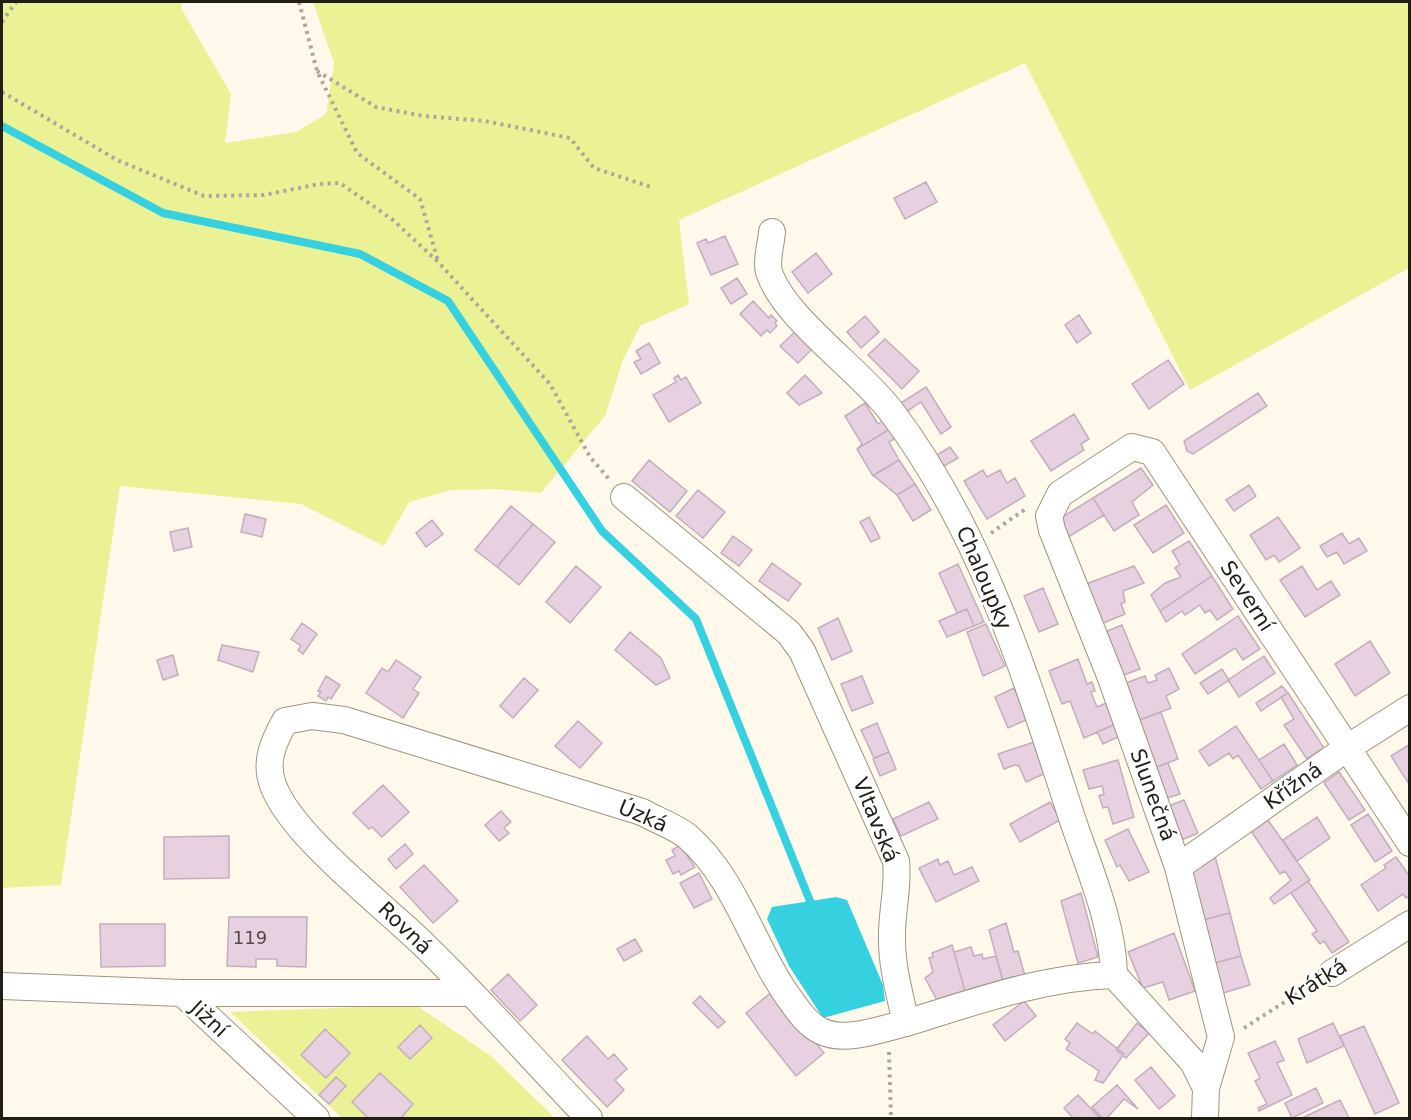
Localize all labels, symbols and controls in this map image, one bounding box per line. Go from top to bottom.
street label: Chaloupky [951,523,1017,633]
street label: Severní [1215,556,1279,637]
street label: Slunečná [1125,746,1181,844]
street label: Křížná [1259,757,1327,815]
street label: Vltavská [848,774,904,866]
street label: Úzká [615,794,672,837]
street label: Rovná [373,897,437,959]
house number: 119 [233,927,267,948]
street label: Krátká [1281,954,1351,1010]
street label: Jižní [184,994,233,1043]

